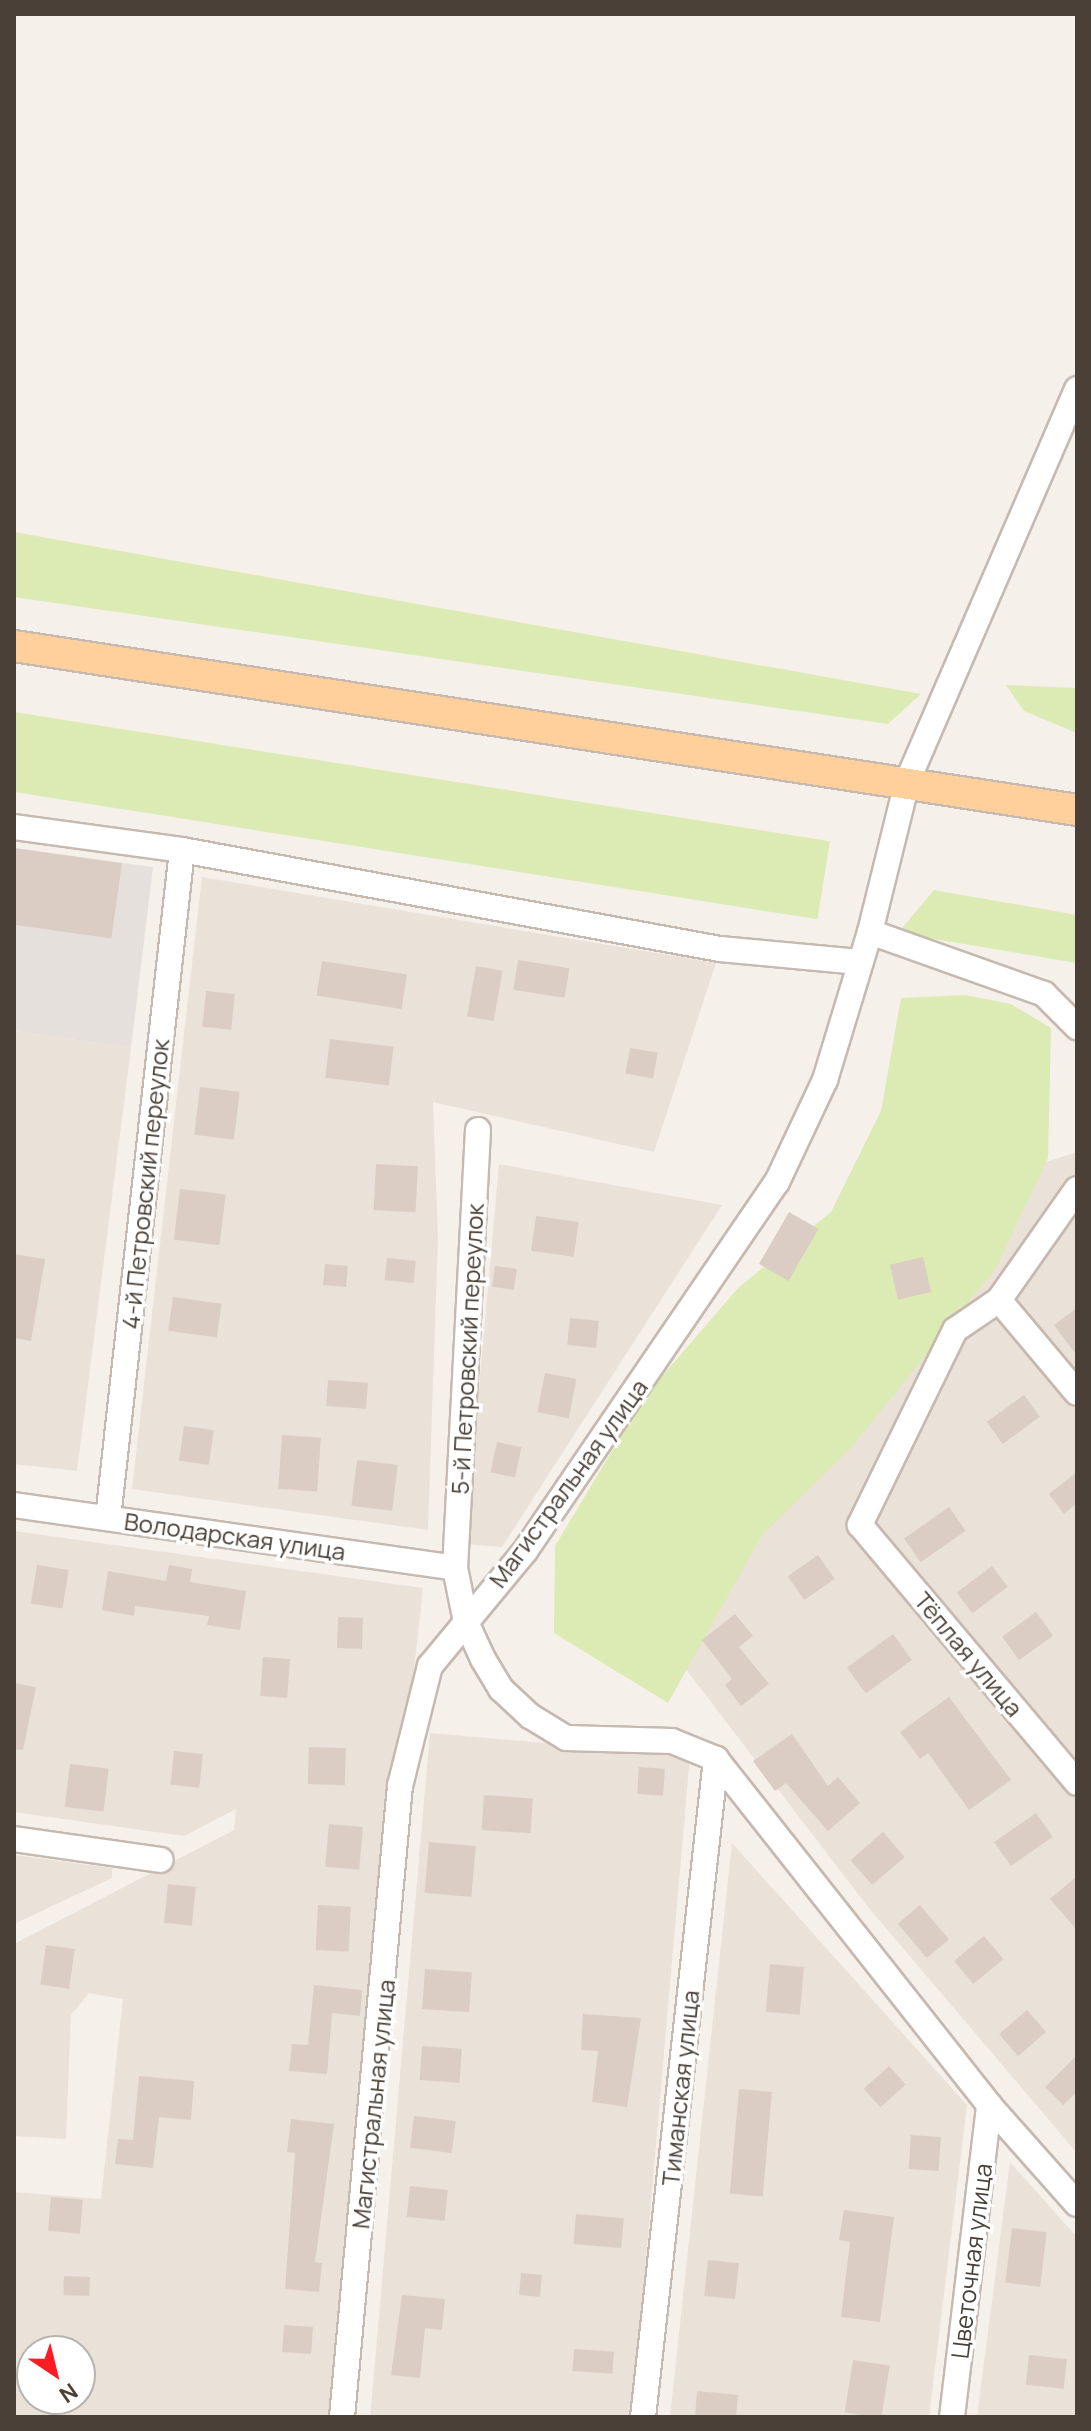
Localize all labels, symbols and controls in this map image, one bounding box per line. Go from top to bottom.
street label: 4-й Петровский переулок [115,1037,175,1331]
street label: 5-й Петровский переулок [445,1203,489,1495]
street label: Магистральная улица [483,1373,653,1593]
street label: Володарская улица [122,1506,348,1566]
street label: Тёплая улица [909,1586,1029,1722]
street label: Магистральная улица [346,1978,400,2230]
street label: Тиманская улица [655,1989,705,2187]
street label: Цветочная улица [945,2162,997,2360]
north arrow [16,2335,96,2415]
text: N [54,2376,84,2410]

